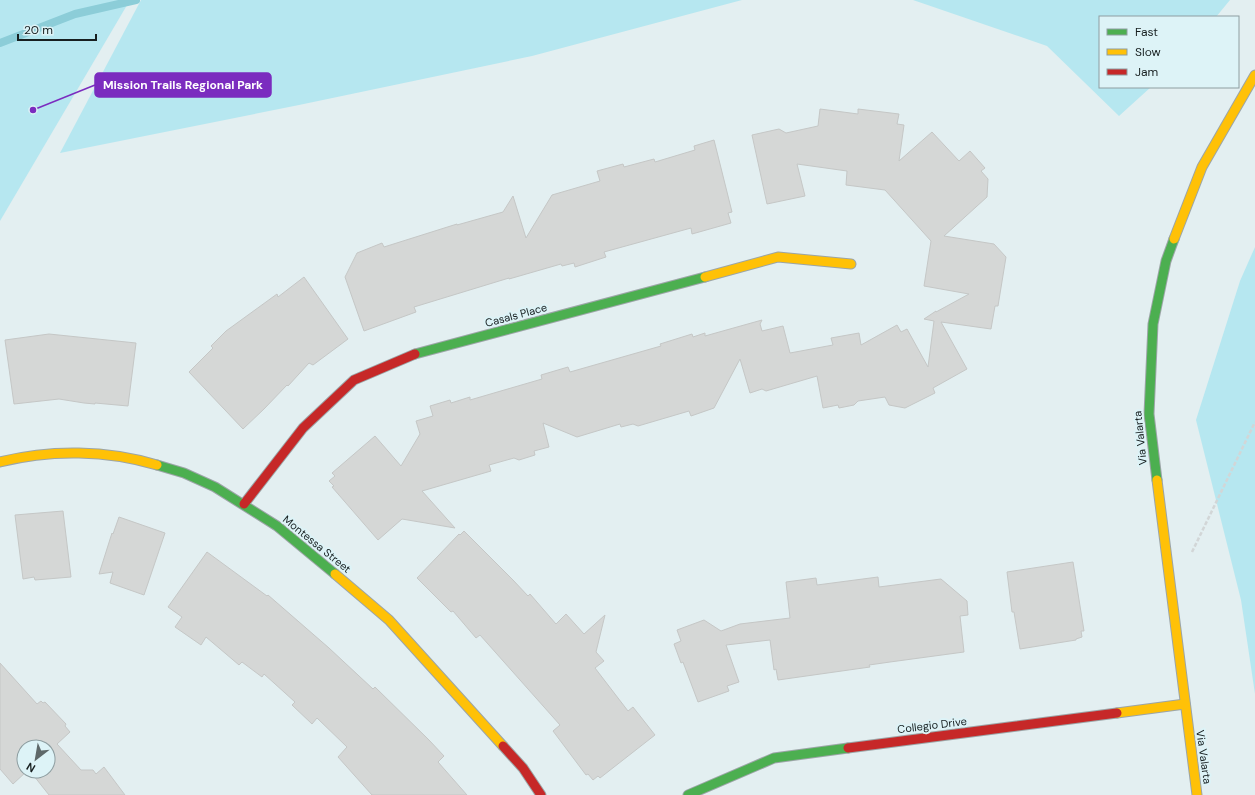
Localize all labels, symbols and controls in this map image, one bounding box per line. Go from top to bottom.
scale bar [18,16,96,42]
legend [1099,16,1239,88]
text: 20 m [24,22,53,38]
text: Fast [1135,24,1158,40]
text: Slow [1135,44,1161,60]
text: Jam [1135,64,1158,80]
callout: Mission Trails Regional Park [95,73,271,97]
text: Mission Trails Regional Park [103,77,263,93]
street label: Casals Place [483,300,549,330]
street label: Via Valarta [1130,410,1150,466]
street label: Montessa Street [280,512,354,576]
street label: Collegio Drive [897,714,967,736]
street label: Via Valarta [1193,729,1215,785]
north arrow [16,739,56,779]
text: N [24,760,38,776]

